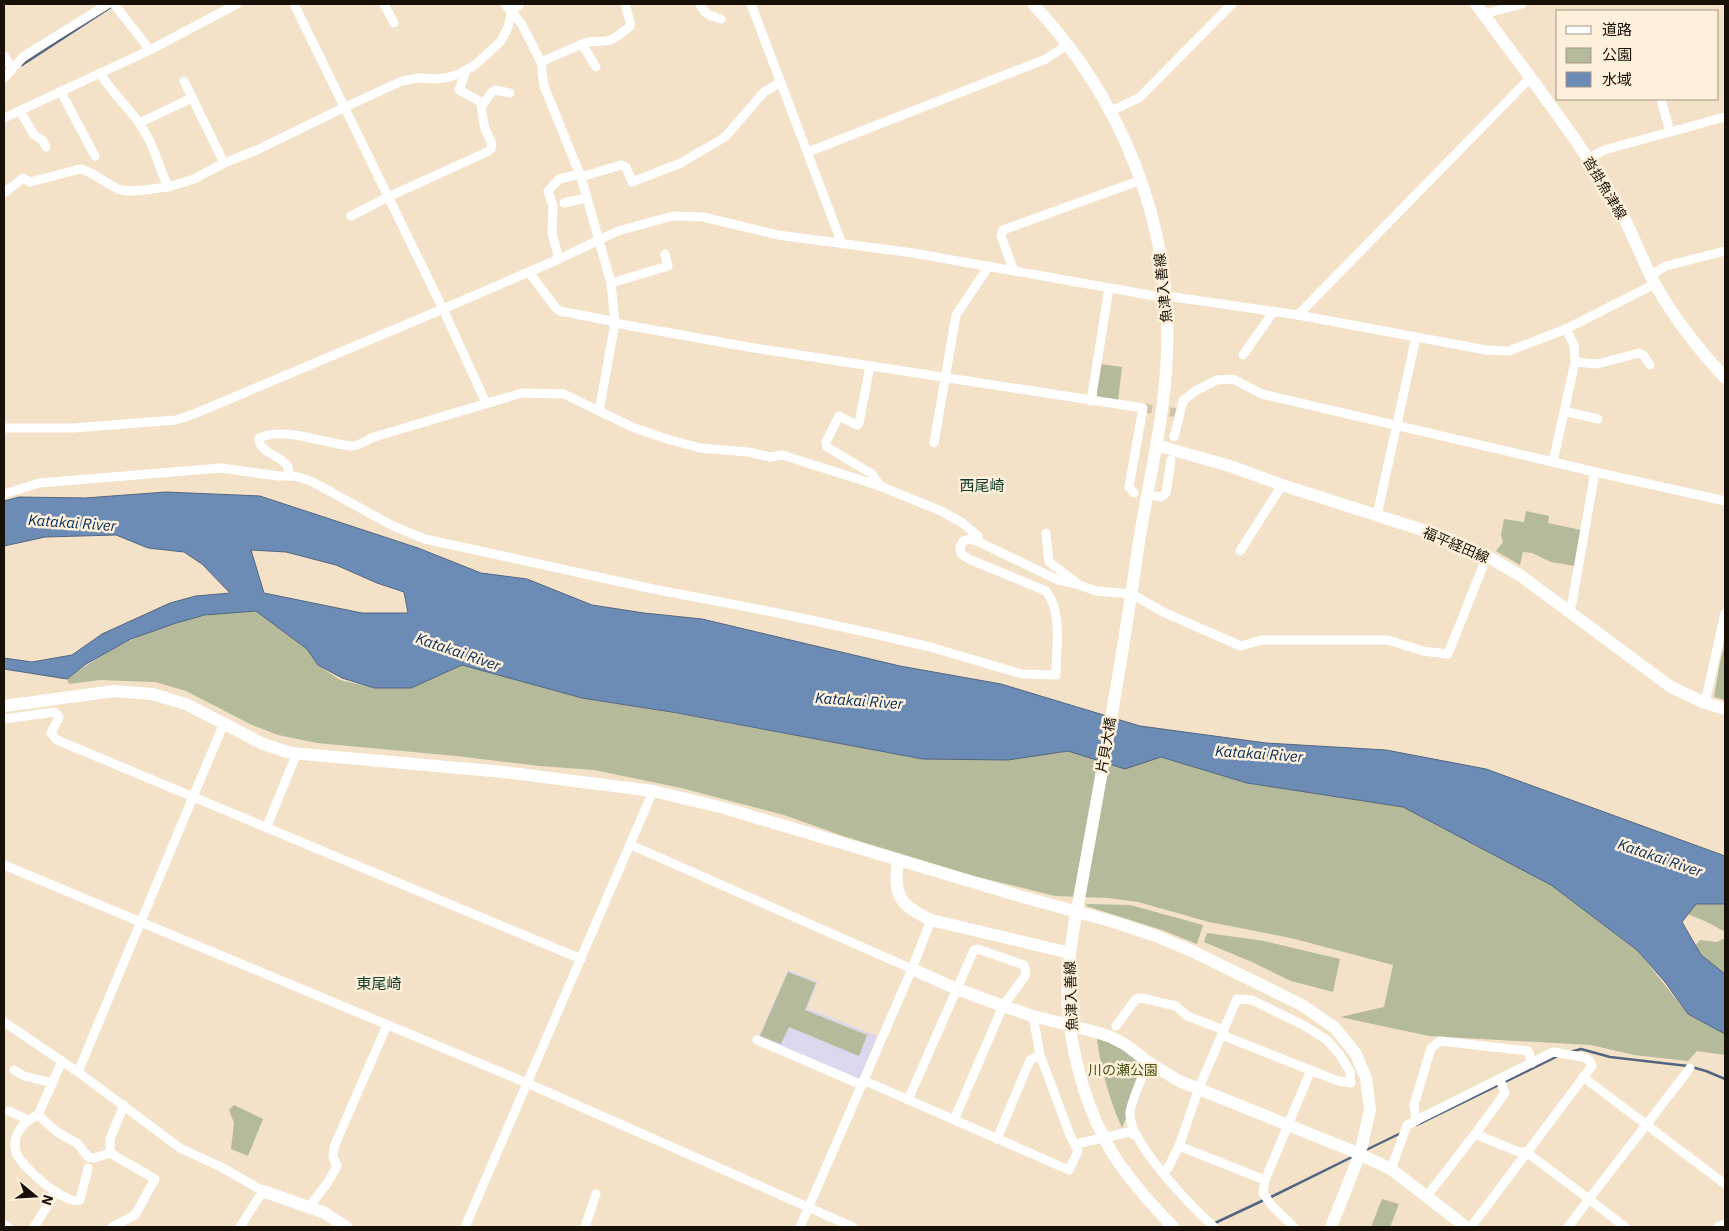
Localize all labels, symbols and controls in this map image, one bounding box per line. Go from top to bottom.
legend [1556,10,1719,100]
text: 道路 [1602,20,1632,39]
text: 公園 [1602,45,1632,64]
text: 水域 [1602,70,1632,89]
street label: 沓掛魚津線 [1579,153,1631,223]
street label: 魚津入善線 [1150,252,1176,324]
district label: 西尾崎 [959,476,1005,495]
water label: Katakai River [27,510,117,535]
street label: 福平経田線 [1420,523,1492,567]
water label: Katakai River [413,628,503,675]
water label: Katakai River [814,688,904,713]
street label: 片貝大橋 [1092,716,1120,774]
water label: Katakai River [1214,741,1304,766]
water label: Katakai River [1615,834,1705,881]
street label: 魚津入善線 [1061,961,1081,1031]
district label: 東尾崎 [356,974,402,993]
park label: 川の瀬公園 [1088,1061,1158,1079]
north arrow [10,1171,60,1221]
text: N [37,1192,57,1208]

